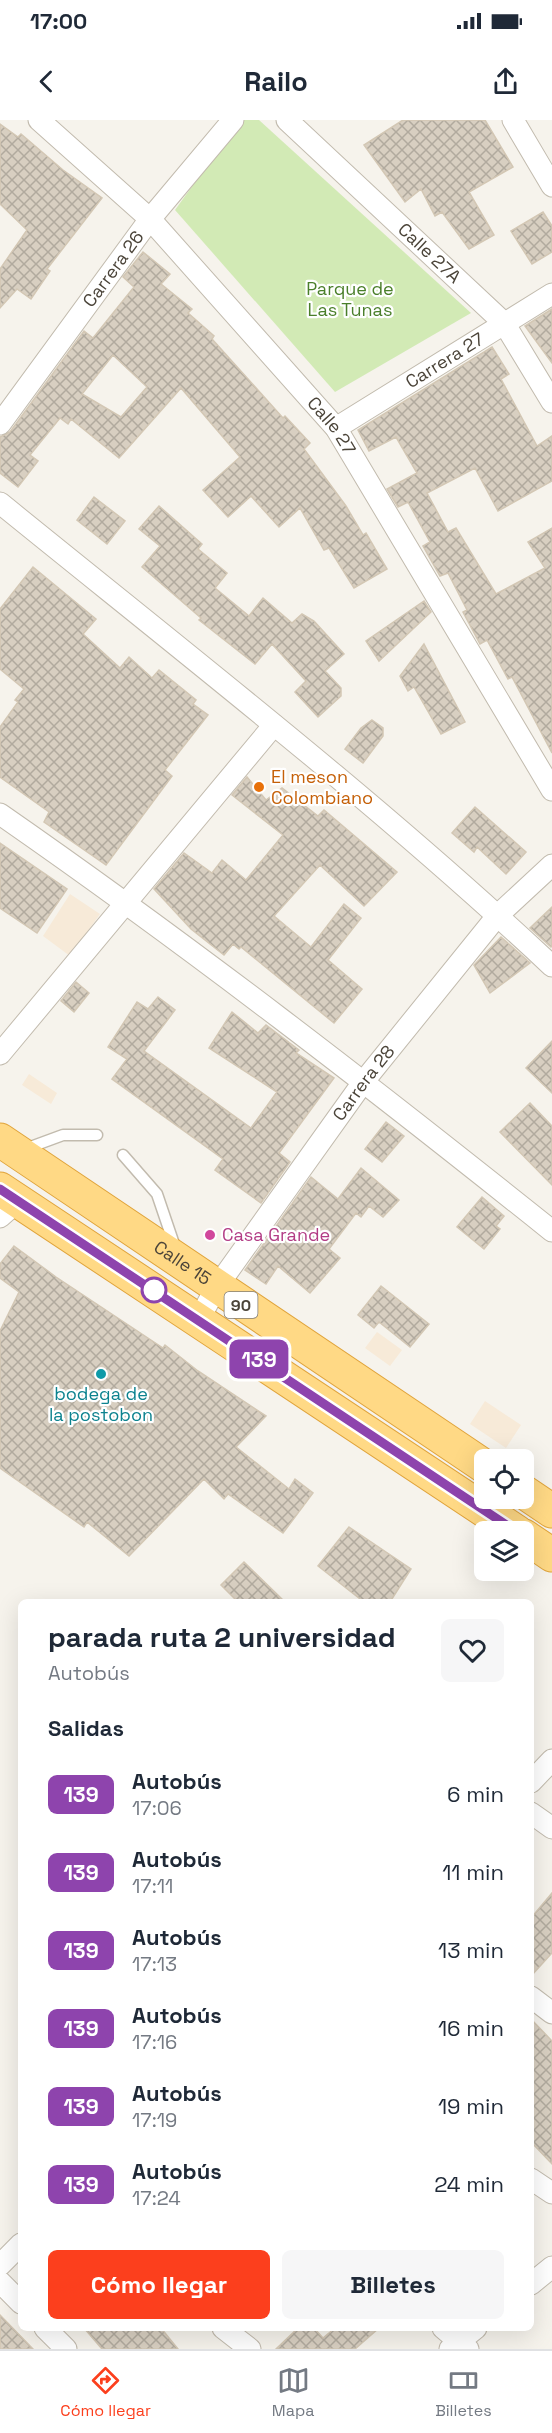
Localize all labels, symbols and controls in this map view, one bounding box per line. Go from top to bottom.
text: 17:00 [30,7,87,35]
text: Railo [244,64,308,99]
icon: back [30,65,63,98]
icon: share [489,65,522,98]
street label: Calle 27A [393,218,466,288]
street label: Carrera 26 [77,226,149,312]
park label: Parque de Las Tunas [306,277,394,321]
street label: Carrera 27 [401,327,488,393]
street label: Calle 27 [303,392,361,459]
place label: El meson Colombiano [271,765,373,809]
marker: El meson Colombiano [252,780,266,794]
street label: Carrera 28 [327,1040,399,1125]
place label: Casa Grande [222,1223,330,1246]
marker: Casa Grande [203,1228,217,1242]
street label: Calle 15 [150,1235,216,1290]
unlabelled marker [141,1277,167,1303]
road number: 90 [224,1292,258,1318]
line badge: 139 [224,1340,294,1378]
text: 139 [241,1346,277,1373]
marker: bodega de la postobon [94,1367,108,1381]
place label: bodega de la postobon [49,1382,153,1426]
map controls [474,1449,534,1581]
button: locate [474,1449,534,1509]
button: layers [474,1521,534,1581]
text: parada ruta 2 universidad [48,1619,396,1655]
button: heart [441,1619,504,1682]
text: Autobús [48,1660,130,1686]
text: Salidas [48,1714,124,1742]
text: Autobús [132,1767,222,1795]
text: 6 min [447,1780,504,1808]
text: 139 [63,1781,99,1808]
text: 17:06 [132,1795,182,1821]
text: Autobús [132,1845,222,1873]
text: 11 min [442,1858,504,1886]
text: 139 [63,1859,99,1886]
text: 17:11 [132,1873,173,1899]
text: Autobús [132,1923,222,1951]
text: 13 min [438,1936,504,1964]
text: 139 [63,1937,99,1964]
text: 17:13 [132,1951,177,1977]
text: Autobús [132,2001,222,2029]
text: 16 min [438,2014,504,2042]
text: 139 [63,2015,99,2042]
text: 17:16 [132,2029,177,2055]
text: Autobús [132,2079,222,2107]
text: 19 min [438,2092,504,2120]
text: 139 [63,2093,99,2120]
text: 17:19 [132,2107,177,2133]
text: Autobús [132,2157,222,2185]
text: 24 min [434,2170,504,2198]
text: 139 [63,2171,99,2198]
text: 17:24 [132,2185,181,2211]
button: Cómo llegar [48,2250,270,2319]
button: Billetes [282,2250,504,2319]
tab: Cómo llegar [60,2364,151,2421]
tab: Mapa [272,2364,314,2421]
tab: Billetes [435,2364,492,2421]

